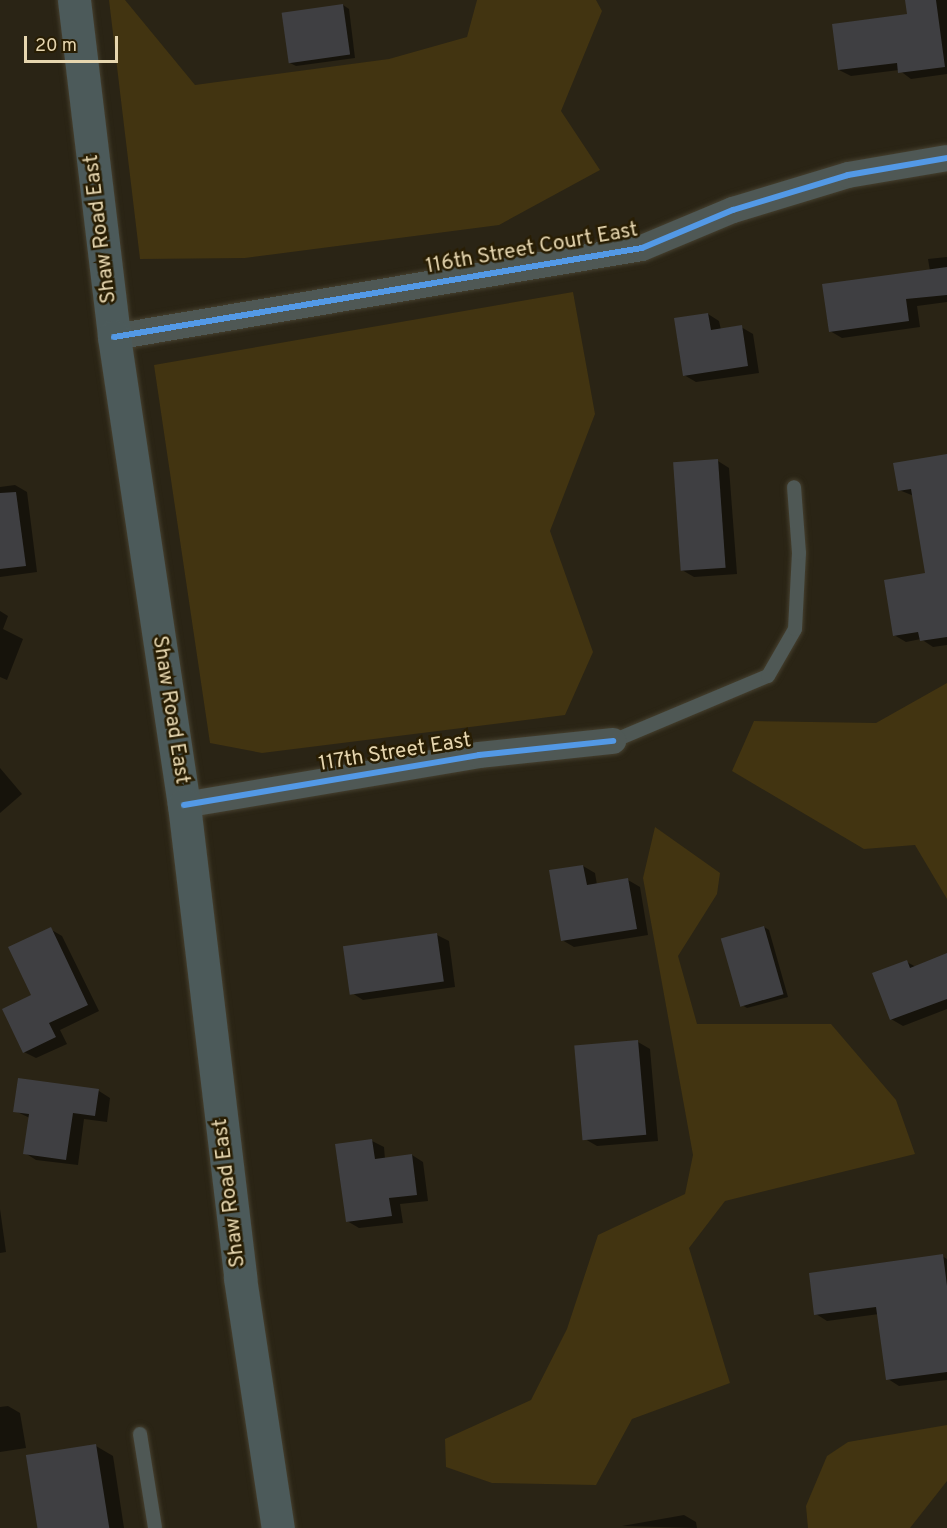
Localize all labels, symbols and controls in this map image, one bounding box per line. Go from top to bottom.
scale bar [27,24,122,62]
text: 20 m [35,35,77,58]
street label: Shaw Road East [79,153,123,305]
street label: 116th Street Court East [424,218,640,280]
street label: Shaw Road East [146,634,194,786]
street label: 117th Street East [317,729,473,777]
street label: Shaw Road East [208,1117,252,1269]

